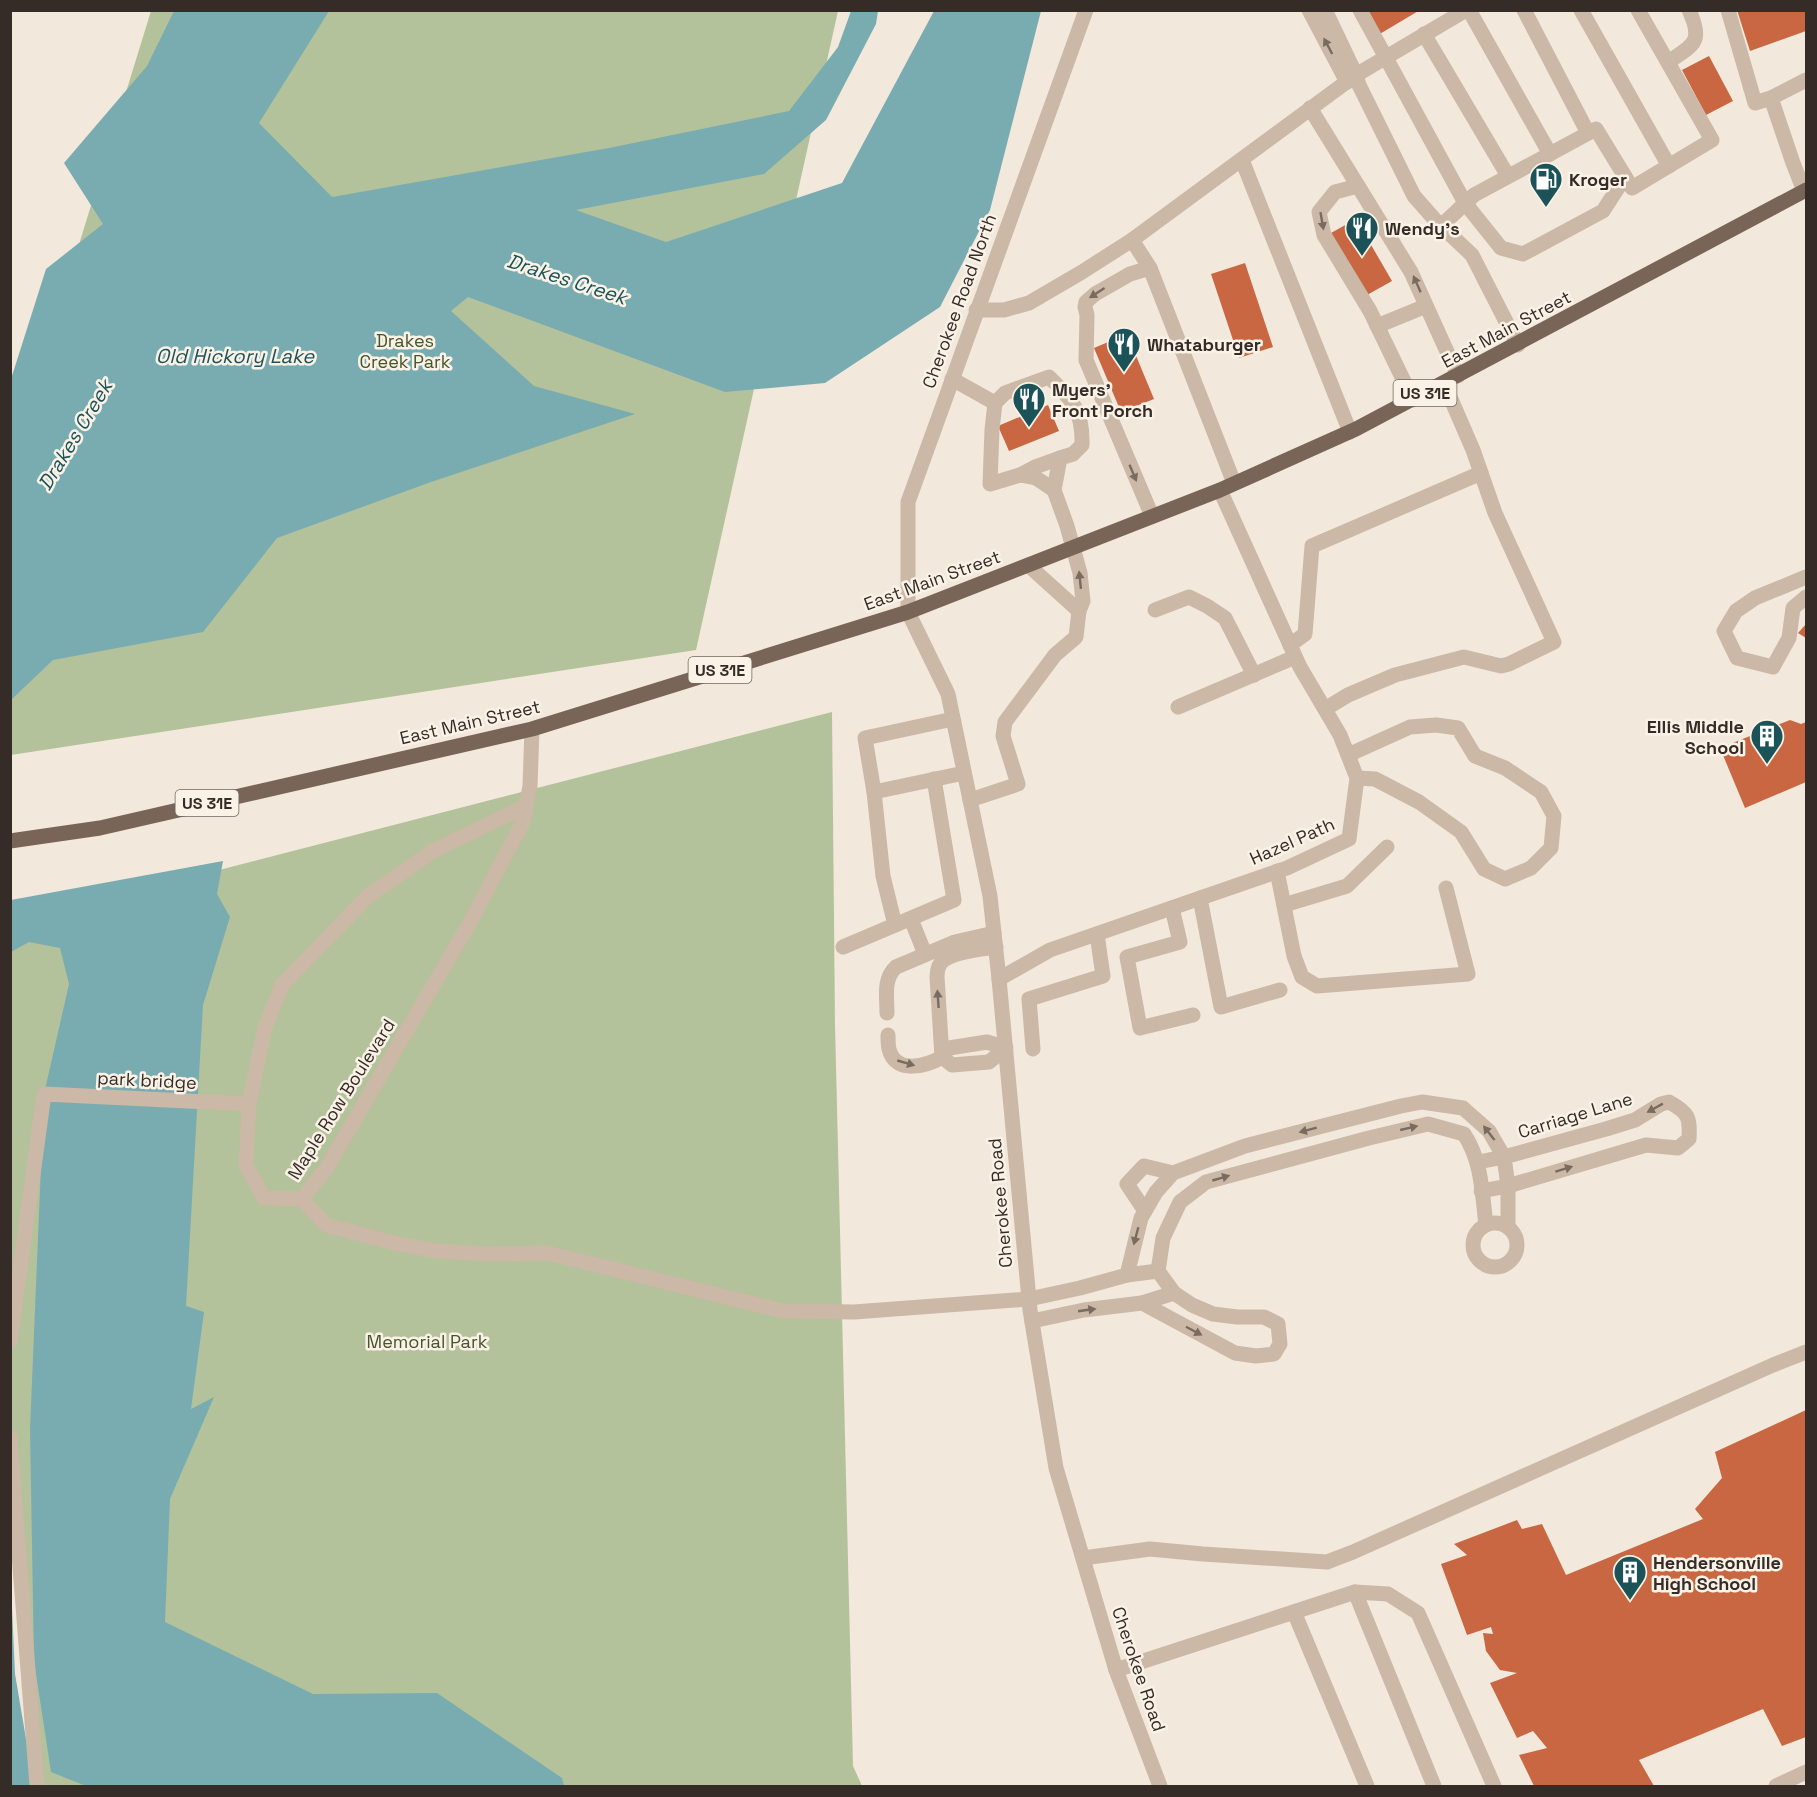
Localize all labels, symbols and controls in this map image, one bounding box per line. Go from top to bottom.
one-way arrow [1323,37,1333,54]
fuel station icon: Kroger [1528,161,1564,208]
place label: Kroger [1569,168,1627,191]
restaurant icon: Wendy's [1344,210,1380,257]
street label: Cherokee Road North [917,211,1001,391]
one-way arrow [1318,212,1327,231]
place label: Wendy's [1385,217,1460,240]
water label: Drakes Creek [504,247,632,311]
one-way arrow [1412,276,1421,293]
street label: East Main Street [1437,285,1575,373]
one-way arrow [1090,287,1106,299]
restaurant icon: Whataburger [1106,326,1142,373]
park label: Drakes Creek Park [359,329,451,373]
place label: Whataburger [1147,333,1261,356]
water label: Old Hickory Lake [156,343,315,369]
water label: Drakes Creek [32,373,119,495]
place label: Myers' Front Porch [1052,378,1153,422]
road number: US 31E [1394,380,1456,406]
restaurant icon: Myers' Front Porch [1011,381,1047,428]
one-way arrow [1129,464,1139,482]
street label: East Main Street [861,545,1003,615]
one-way arrow [1075,571,1085,590]
road number: US 31E [688,657,752,683]
street label: East Main Street [397,695,543,749]
place label: Ellis Middle School [1647,715,1744,759]
building icon: Ellis Middle School [1749,718,1785,765]
road number: US 31E [176,790,238,816]
street label: Hazel Path [1246,812,1338,870]
one-way arrow [934,989,943,1008]
street label: Maple Row Boulevard [282,1014,400,1184]
one-way arrow [897,1059,915,1069]
street label: park bridge [97,1066,197,1094]
street label: Carriage Lane [1515,1087,1635,1143]
one-way arrow [1646,1103,1663,1113]
one-way arrow [1400,1123,1419,1133]
one-way arrow [1482,1125,1495,1141]
one-way arrow [1299,1126,1317,1135]
street label: Cherokee Road [983,1137,1017,1269]
one-way arrow [1555,1164,1573,1173]
one-way arrow [1212,1173,1230,1182]
one-way arrow [1131,1227,1140,1245]
one-way arrow [1077,1306,1096,1315]
one-way arrow [1185,1326,1202,1336]
park label: Memorial Park [367,1330,488,1353]
place label: Hendersonville High School [1653,1551,1781,1595]
building icon: Hendersonville High School [1612,1554,1648,1601]
street label: Cherokee Road [1107,1604,1171,1734]

